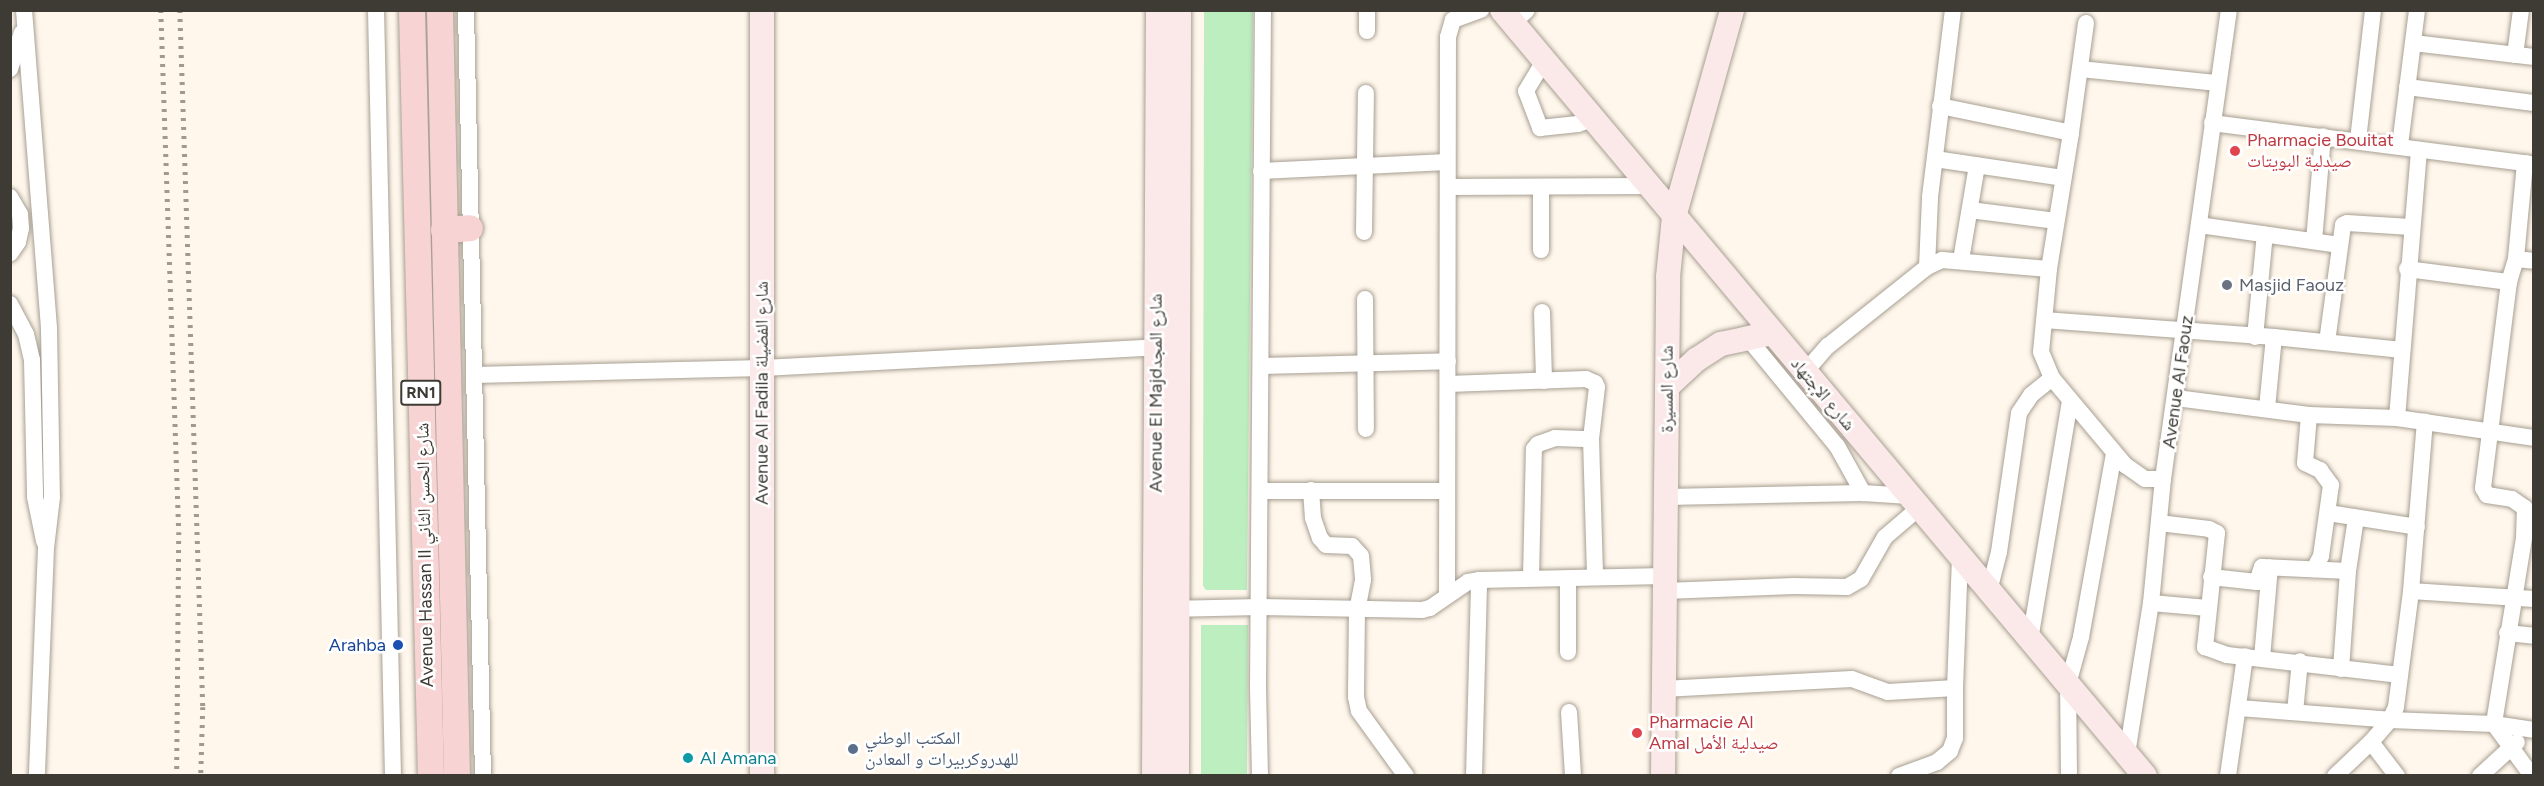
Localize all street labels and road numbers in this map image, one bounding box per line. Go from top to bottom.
street label: Avenue Al Fadila شارع الفضيلة [751,281,773,505]
street label: Avenue El Majdشارع المجد [1145,294,1167,492]
street label: Avenue Al Faouz [2158,314,2198,450]
street label: شارع المسيرة [1656,345,1678,433]
street label: شارع الإجتهاد [1786,353,1860,435]
road number: RN1 [400,380,442,406]
street label: Avenue Hassan II شارع الحسن الثاني [412,422,438,688]

